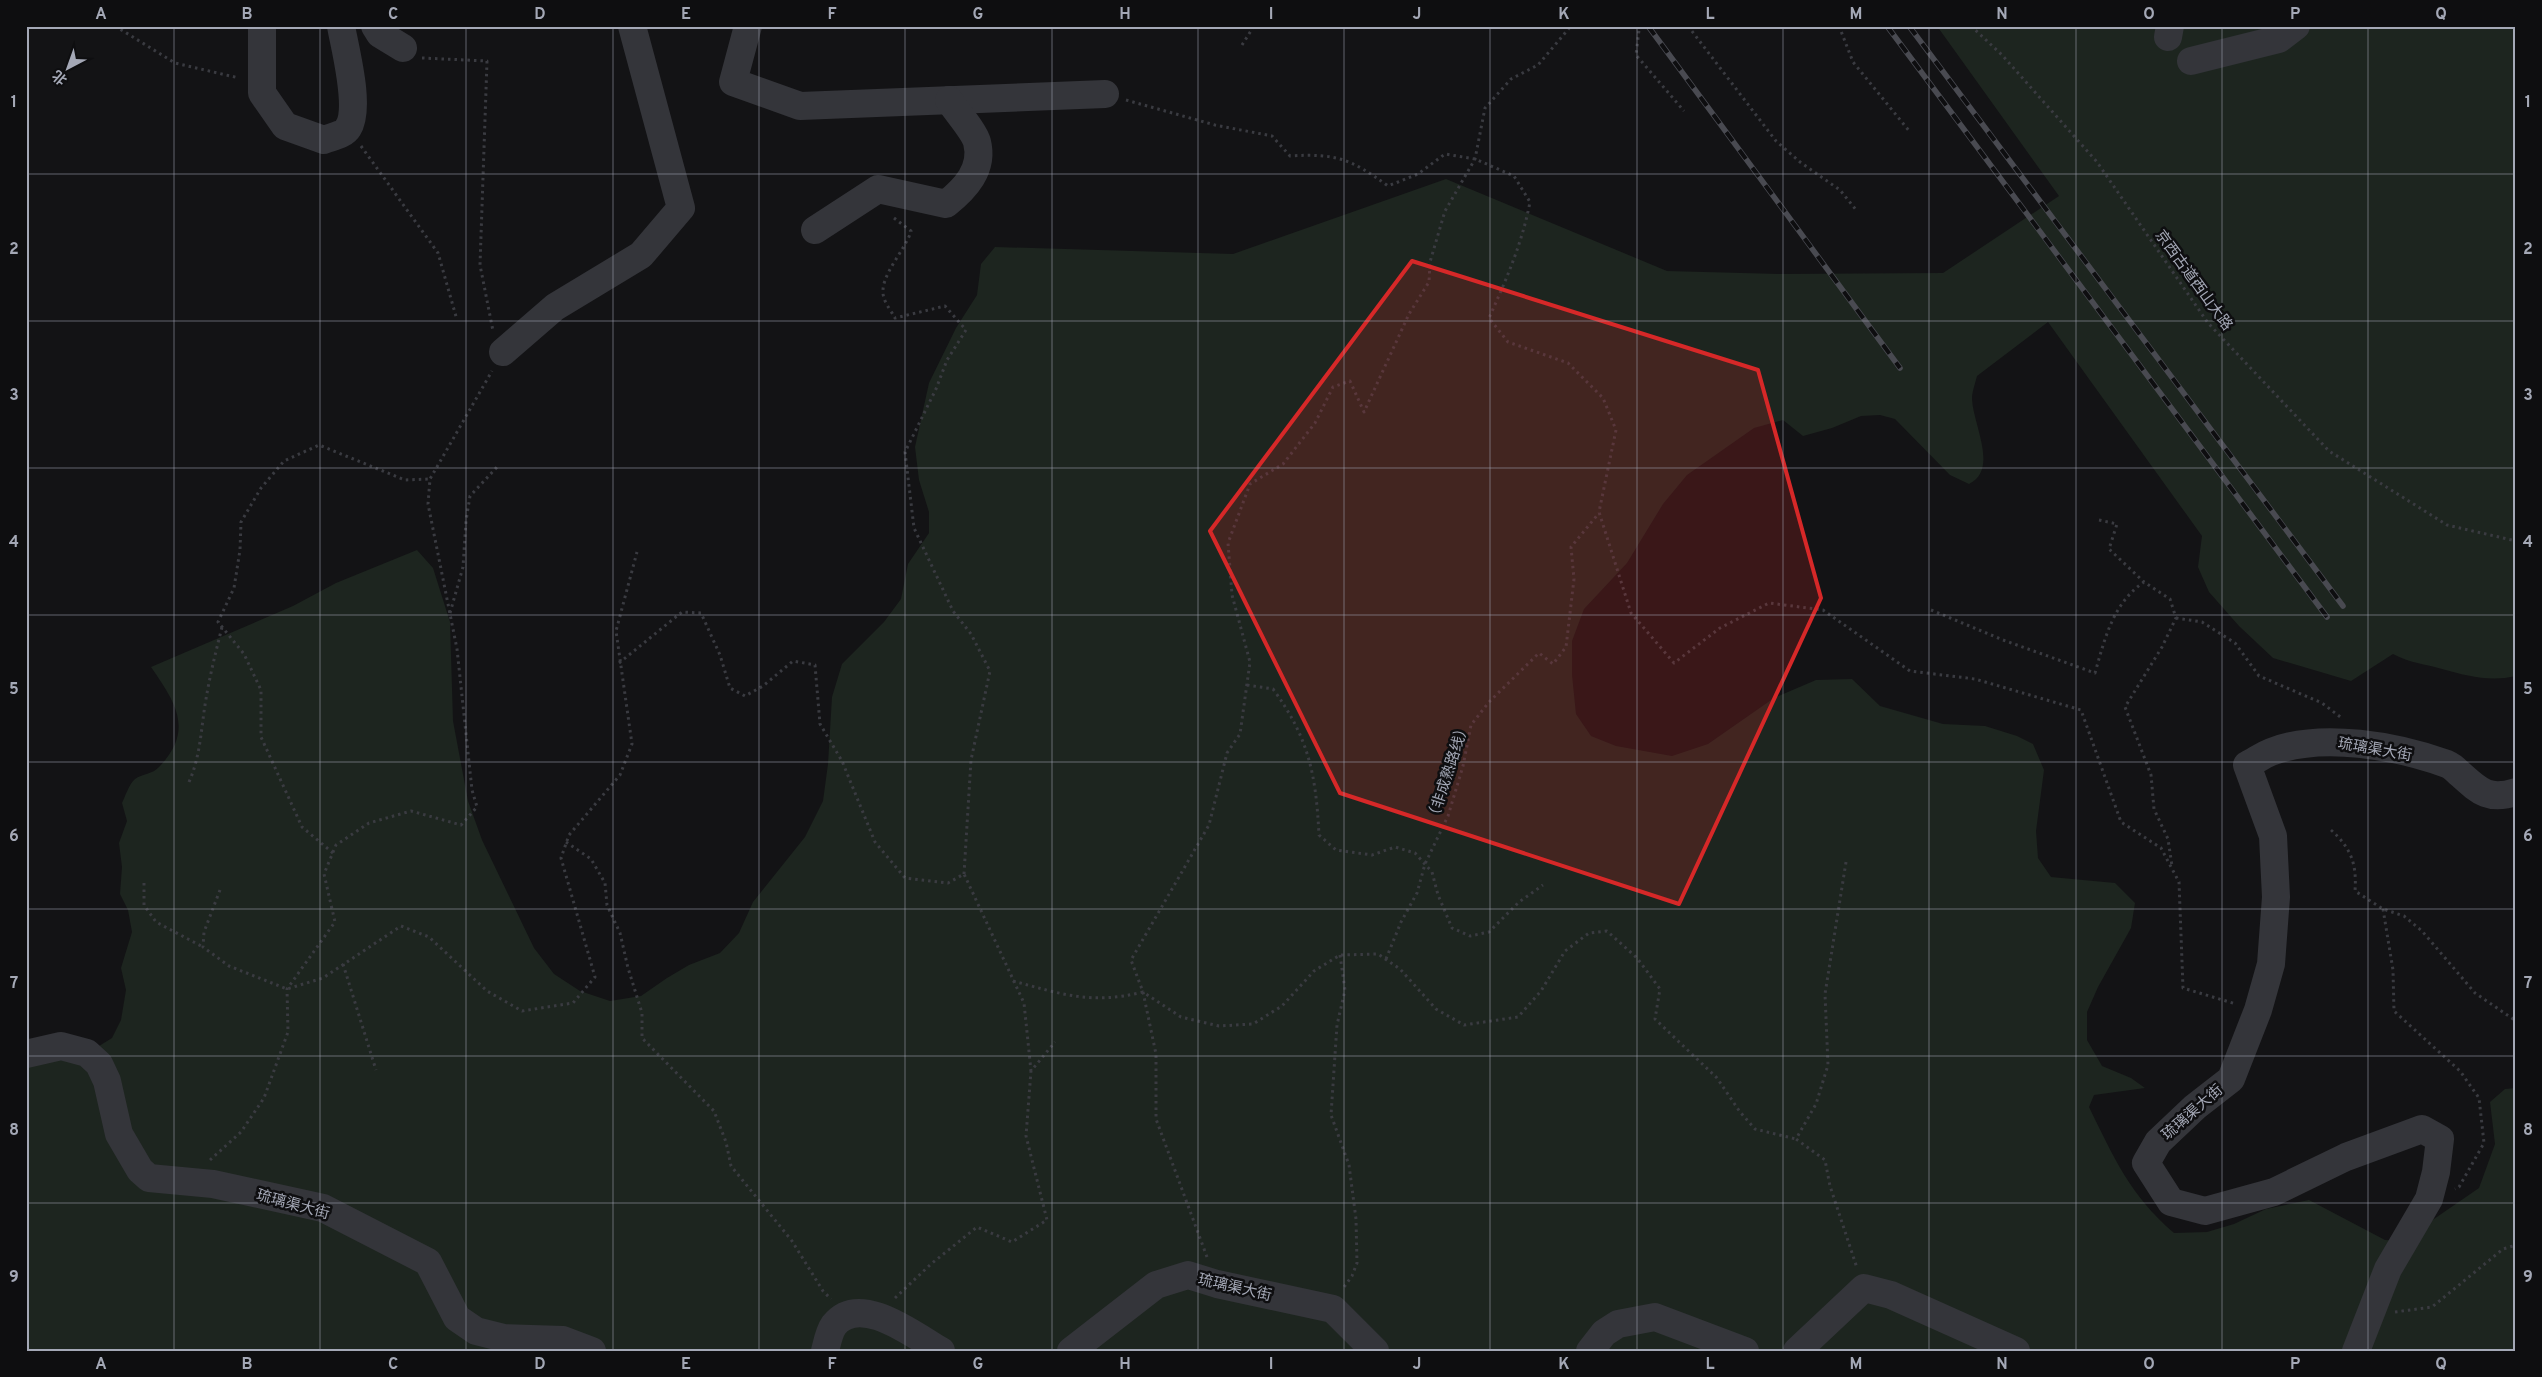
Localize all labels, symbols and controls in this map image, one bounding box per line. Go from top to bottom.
text: A [95,5,107,25]
text: B [241,5,253,25]
text: C [388,5,398,25]
text: D [534,5,546,25]
text: E [681,5,691,25]
text: F [827,5,837,25]
text: G [973,5,983,25]
text: H [1119,5,1131,25]
text: I [1269,5,1273,25]
text: J [1413,5,1421,25]
text: K [1558,5,1570,25]
text: L [1705,5,1715,25]
text: M [1850,5,1862,25]
text: N [1996,5,2008,25]
text: O [2143,5,2155,25]
text: P [2290,5,2300,25]
text: Q [2435,5,2447,25]
north arrow [42,42,92,92]
text: 北 [50,66,71,88]
text: 1 [11,93,17,113]
text: 1 [2525,93,2531,113]
street label: 京西古道·西山大路 [2150,227,2236,335]
text: 2 [9,240,19,260]
text: 2 [2523,240,2533,260]
text: 3 [9,386,19,406]
text: 3 [2523,386,2533,406]
text: 4 [9,533,19,553]
text: 4 [2523,533,2533,553]
text: 5 [9,680,19,700]
text: 5 [2523,680,2533,700]
street label: （非成熟路线） [1423,719,1475,825]
street label: 琉璃渠大街 [2336,734,2414,766]
text: 6 [9,827,19,847]
text: 6 [2523,827,2533,847]
text: 7 [10,974,18,994]
text: 7 [2524,974,2532,994]
street label: 琉璃渠大街 [2158,1081,2228,1145]
text: 8 [9,1121,19,1141]
text: 8 [2523,1121,2533,1141]
street label: 琉璃渠大街 [254,1186,332,1224]
text: 9 [9,1268,19,1288]
text: 9 [2523,1268,2533,1288]
street label: 琉璃渠大街 [1196,1270,1274,1306]
text: A [95,1355,107,1375]
text: B [241,1355,253,1375]
text: C [388,1355,398,1375]
text: D [534,1355,546,1375]
text: E [681,1355,691,1375]
text: F [827,1355,837,1375]
text: G [973,1355,983,1375]
text: H [1119,1355,1131,1375]
text: I [1269,1355,1273,1375]
text: J [1413,1355,1421,1375]
text: K [1558,1355,1570,1375]
text: L [1705,1355,1715,1375]
text: M [1850,1355,1862,1375]
text: N [1996,1355,2008,1375]
text: O [2143,1355,2155,1375]
text: P [2290,1355,2300,1375]
text: Q [2435,1355,2447,1375]

